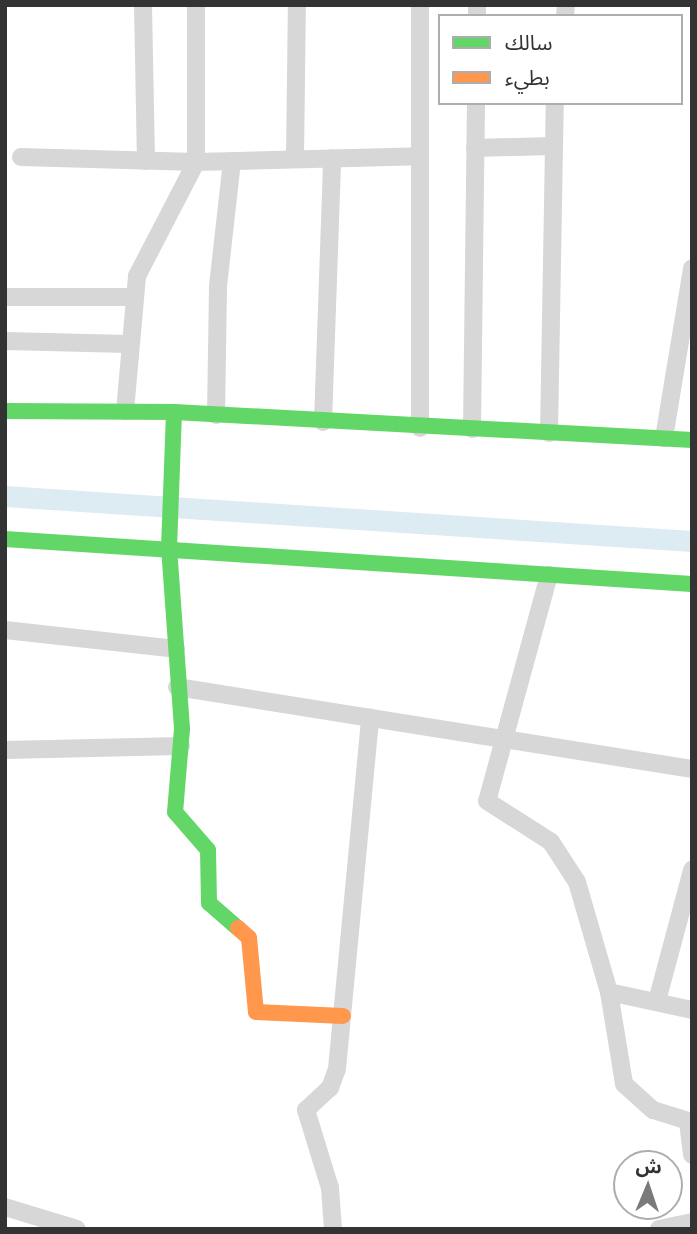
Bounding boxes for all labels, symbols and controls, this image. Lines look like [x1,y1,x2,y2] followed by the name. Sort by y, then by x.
[438,14,683,105] legend
[505,29,552,56] text: سالك
[505,64,550,91] text: بطيء
[613,1150,683,1220] north arrow
[635,1154,662,1178] text: ش

